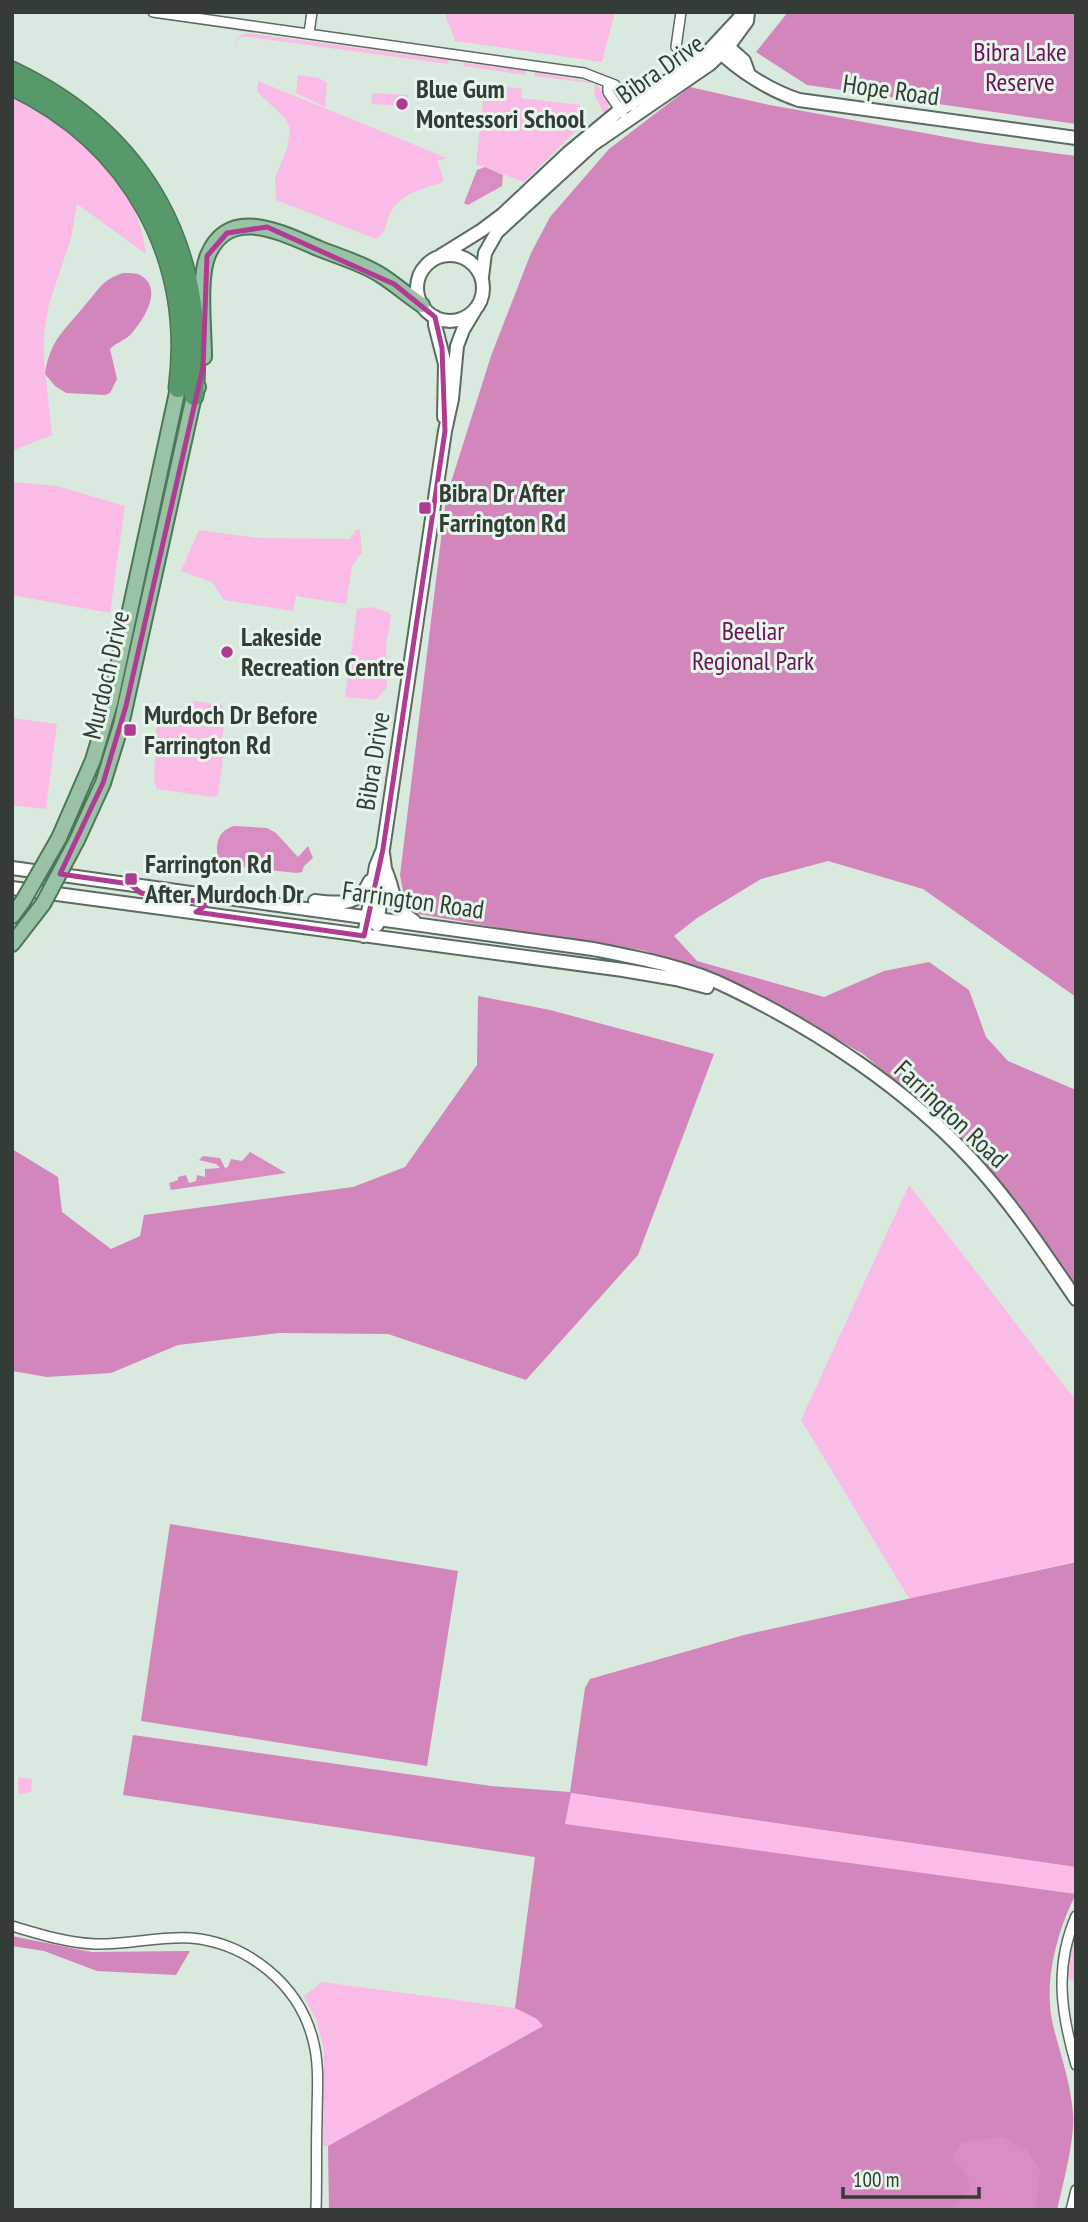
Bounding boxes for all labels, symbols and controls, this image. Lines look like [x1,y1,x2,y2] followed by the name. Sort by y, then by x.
[610,27,710,111] street label: Bibra Drive
[973,35,1067,98] park label: Bibra Lake Reserve
[841,66,941,113] street label: Hope Road
[416,72,586,135] place label: Blue Gum Montessori School
[394,96,410,112] marker: Blue Gum Montessori School
[439,476,566,539] place label: Bibra Dr After Farrington Rd
[417,500,433,516] marker: Bibra Dr After Farrington Rd
[75,607,136,742] street label: Murdoch Drive
[692,614,814,677] park label: Beeliar Regional Park
[241,620,405,683] place label: Lakeside Recreation Centre
[219,644,235,660] marker: Lakeside Recreation Centre
[144,698,318,761] place label: Murdoch Dr Before Farrington Rd
[348,709,397,813] street label: Bibra Drive
[122,722,138,738] marker: Murdoch Dr Before Farrington Rd
[144,847,304,910] place label: Farrington Rd After Murdoch Dr
[123,871,139,887] marker: Farrington Rd After Murdoch Dr
[340,873,486,926] street label: Farrington Road
[888,1053,1015,1175] street label: Farrington Road
[843,2156,979,2200] scale bar
[853,2166,899,2193] text: 100 m

